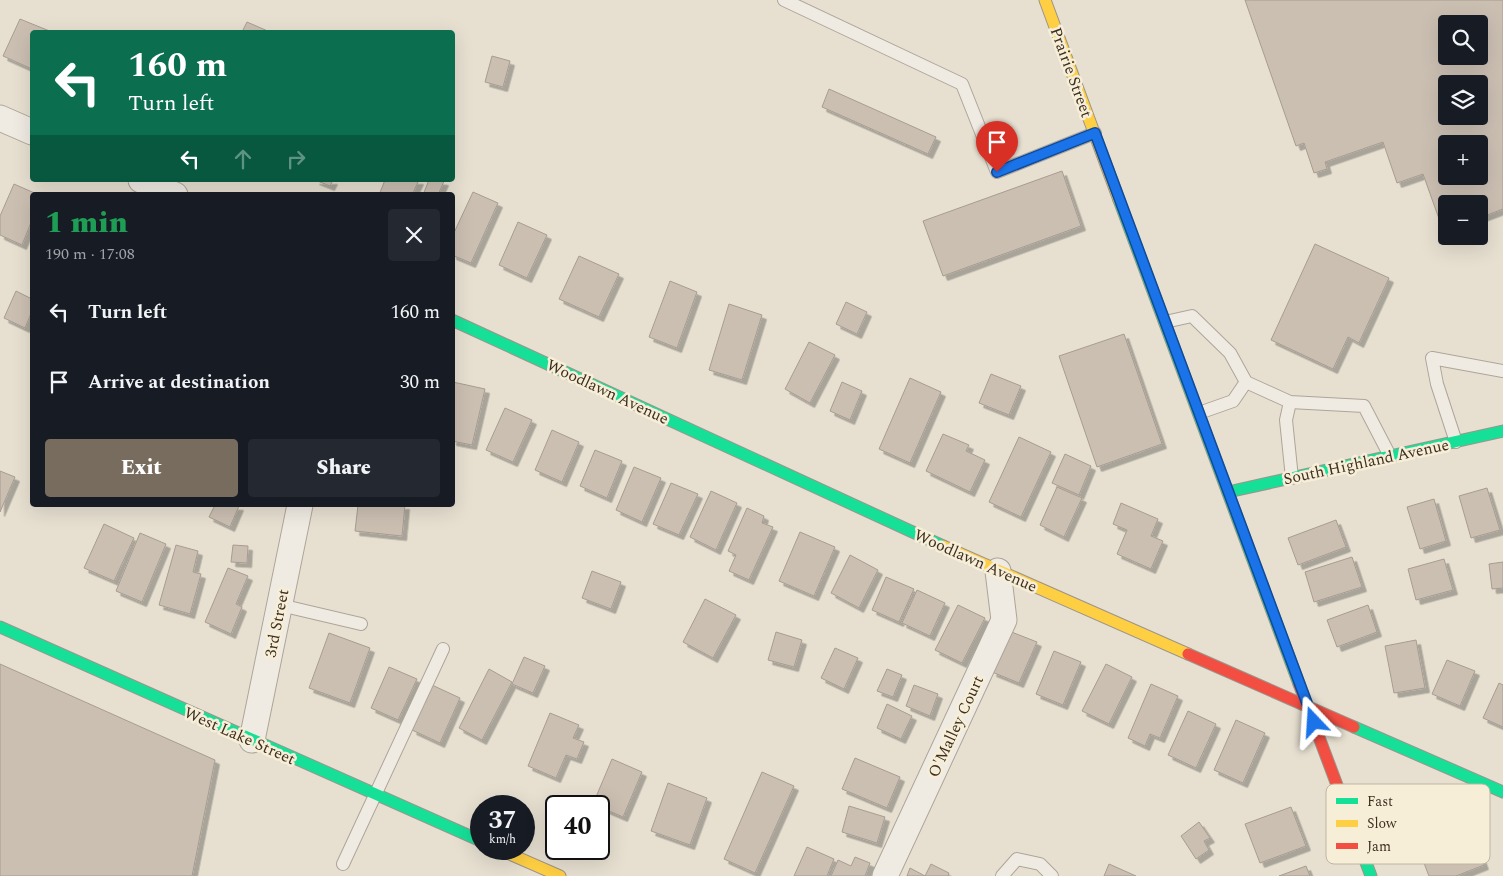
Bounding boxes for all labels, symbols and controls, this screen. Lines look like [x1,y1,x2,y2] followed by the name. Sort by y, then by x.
[1438,15,1488,245] map controls
[1438,15,1488,65] button: search
[1044,24,1099,121] street label: Prairie Street
[128,39,227,92] text: 160 m
[45,50,110,115] icon: left
[1438,75,1488,125] button: layers
[128,87,214,120] text: Turn left
[976,121,1018,172] pin
[983,128,1011,156] icon: arrive
[1438,135,1488,185] button: +
[176,145,204,173] icon: left
[229,145,257,173] icon: ahead
[282,145,310,173] icon: right
[1438,195,1488,245] button: −
[45,200,128,246] text: 1 min
[388,209,440,261] button: close
[45,242,135,266] text: 190 m · 17:08
[45,298,73,326] icon: left
[88,298,167,327] text: Turn left
[390,298,440,327] text: 160 m
[542,353,673,431] street label: Woodlawn Avenue
[45,368,73,396] icon: arrive
[88,368,270,397] text: Arrive at destination
[400,368,440,397] text: 30 m
[1281,433,1451,491] street label: South Highland Avenue
[45,439,238,497] button: Exit
[248,439,440,497] button: Share
[910,523,1041,599] street label: Woodlawn Avenue
[259,587,295,659] street label: 3rd Street
[922,671,990,781] street label: O'Malley Court
[1287,695,1339,747] position arrow
[180,701,299,771] street label: West Lake Street
[1326,784,1490,864] legend
[1367,791,1393,812] text: Fast
[545,795,610,860] speed limit sign: 40
[488,802,517,840] text: 37
[1367,813,1397,834] text: Slow
[489,830,516,849] text: km/h
[1367,836,1391,857] text: Jam

